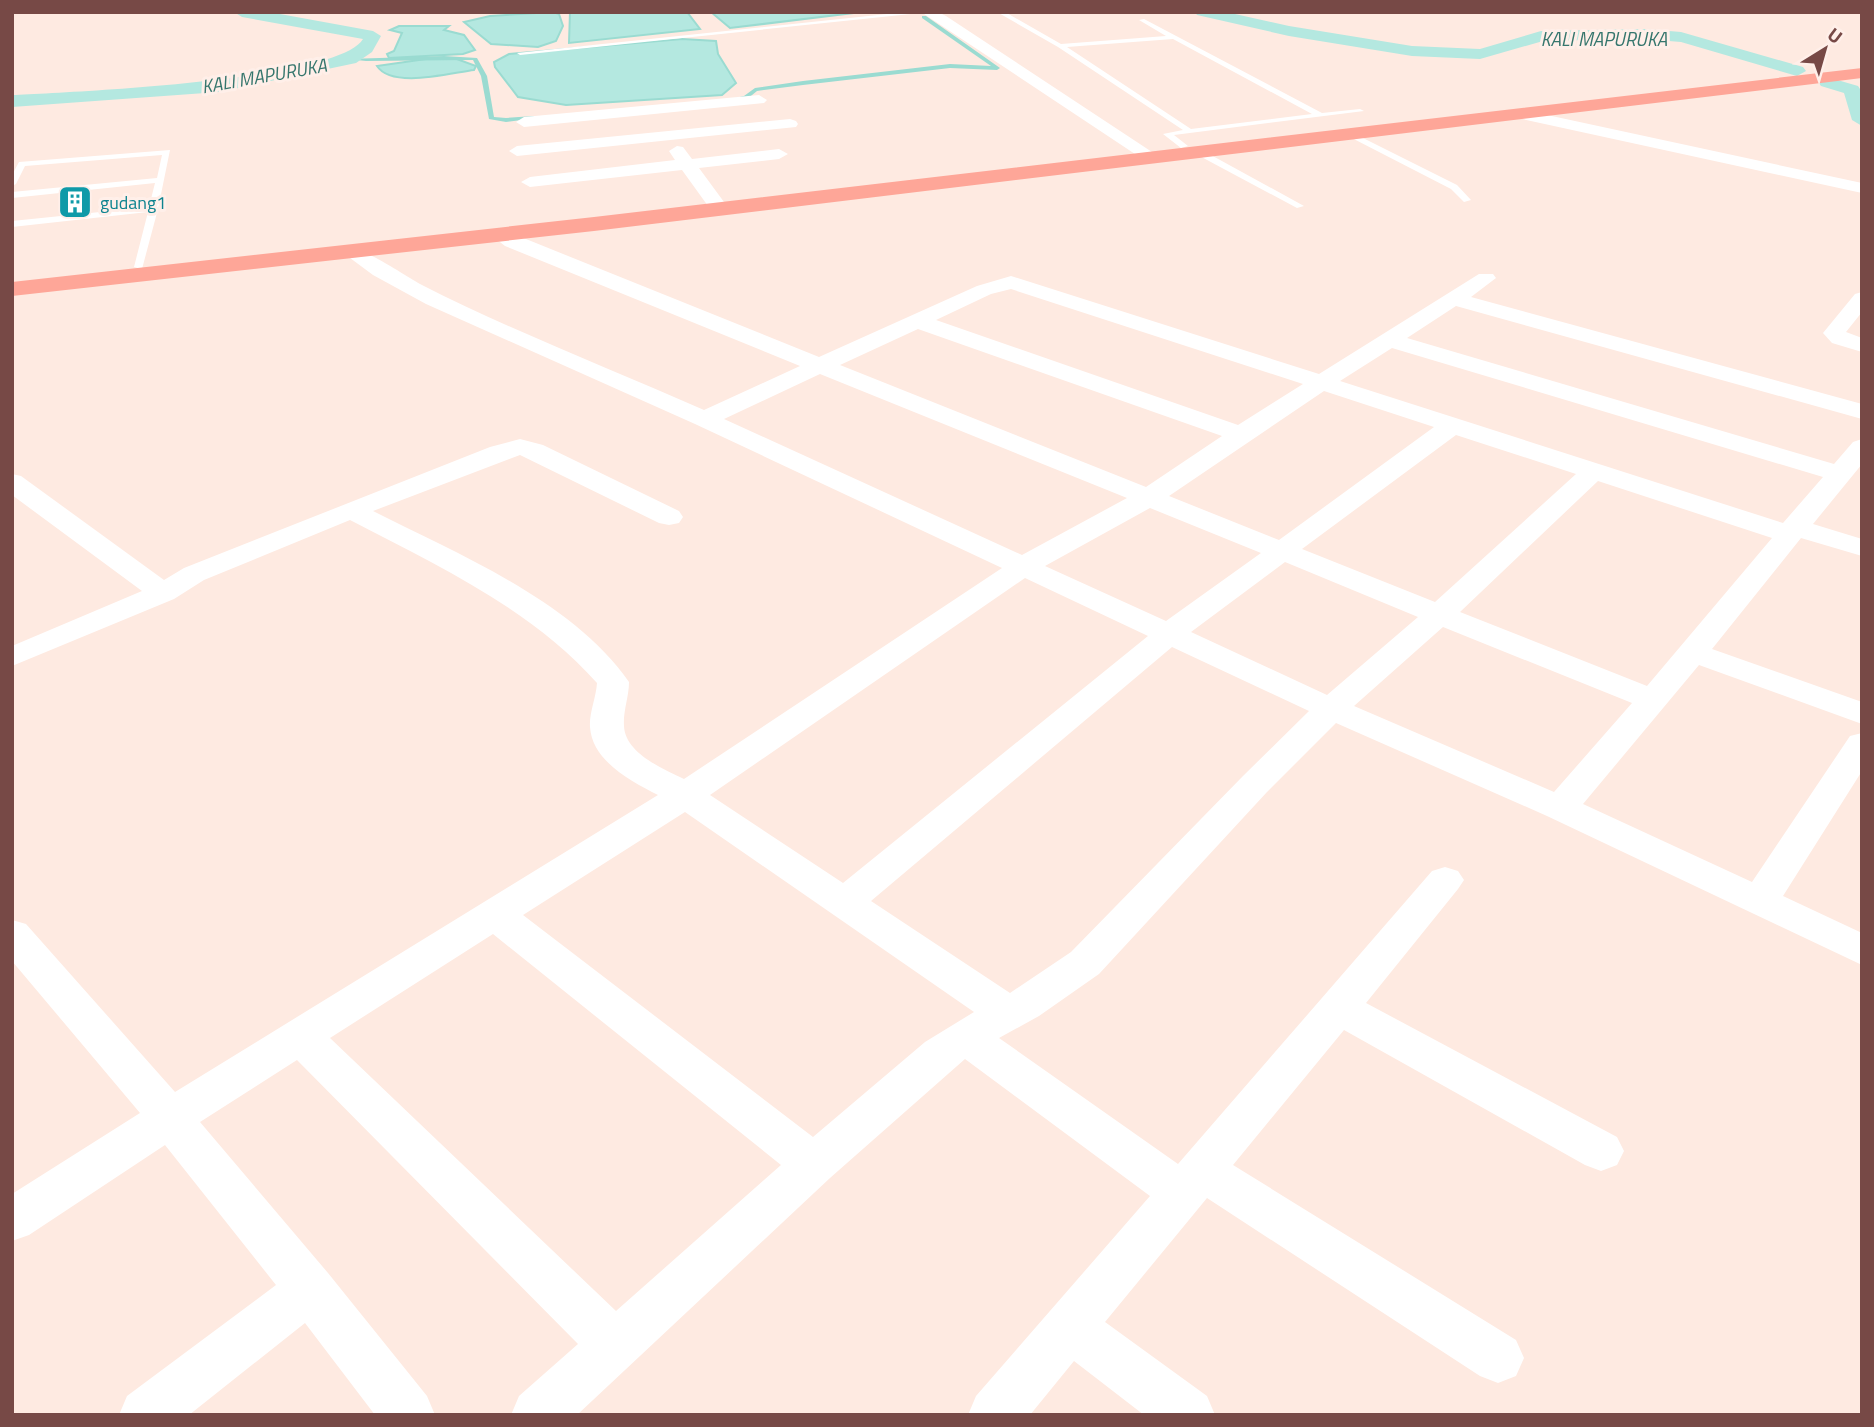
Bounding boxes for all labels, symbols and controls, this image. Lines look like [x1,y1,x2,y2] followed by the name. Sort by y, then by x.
[1790,14,1860,84] north arrow
[1822,20,1849,50] text: U
[1541,24,1668,53] water label: KALI MAPURUKA
[199,50,329,100] water label: KALI MAPURUKA
[56,183,94,221] building icon: gudang1
[100,189,166,216] place label: gudang1

